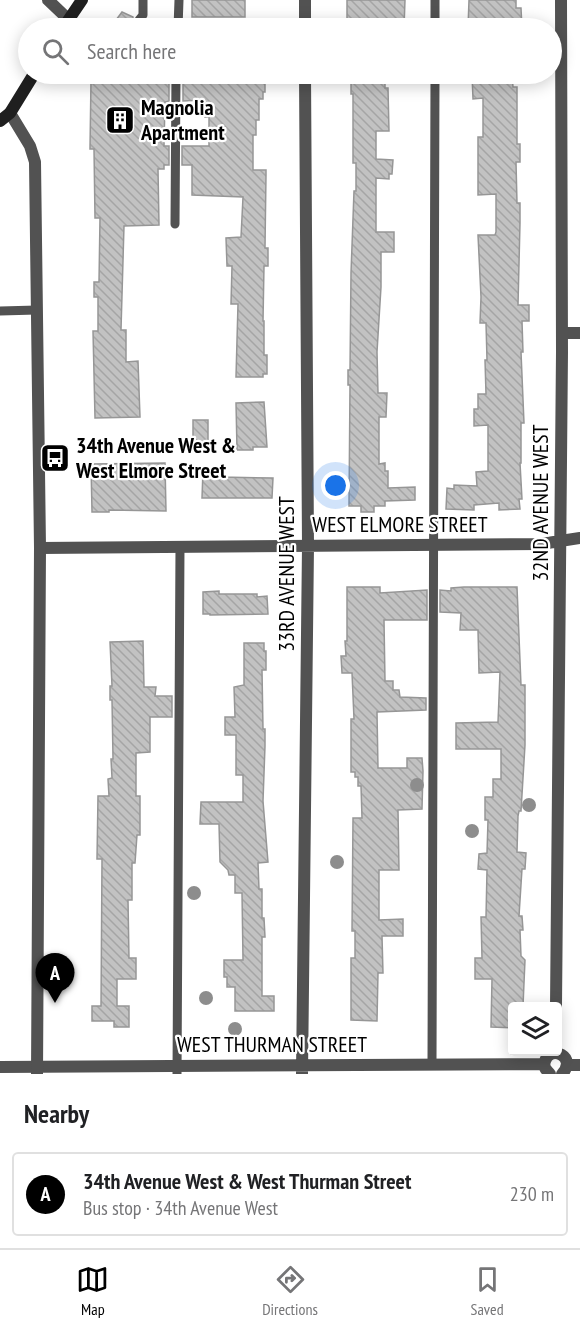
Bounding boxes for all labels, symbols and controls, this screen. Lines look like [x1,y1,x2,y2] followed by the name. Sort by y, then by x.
[18,18,562,84] search box
[39,35,72,68] icon: search
[87,37,176,65] text: Search here
[140,93,225,146] place label: Magnolia Apartment
[104,104,136,136] building icon: Magnolia Apartment
[526,424,554,581] street label: 32ND AVENUE WEST
[75,431,236,484] place label: 34th Avenue West & West Elmore Street
[39,442,71,474] bus stop icon: 34th Avenue West & West Elmore Street
[321,471,350,500] your location
[272,496,300,652] street label: 33RD AVENUE WEST
[312,510,488,538] street label: WEST ELMORE STREET
[36,954,74,1003] pin: A
[508,1002,562,1056] map controls
[508,1002,562,1056] button: layers
[177,1030,367,1058] street label: WEST THURMAN STREET
[24,1097,89,1130] text: Nearby
[83,1167,411,1195] text: 34th Avenue West & West Thurman Street
[40,1181,51,1207] text: A
[510,1181,554,1207] text: 230 m
[83,1195,278,1221] text: Bus stop · 34th Avenue West
[76,1263,109,1319] tab: Map
[262,1263,318,1319] tab: Directions
[471,1263,504,1319] tab: Saved

